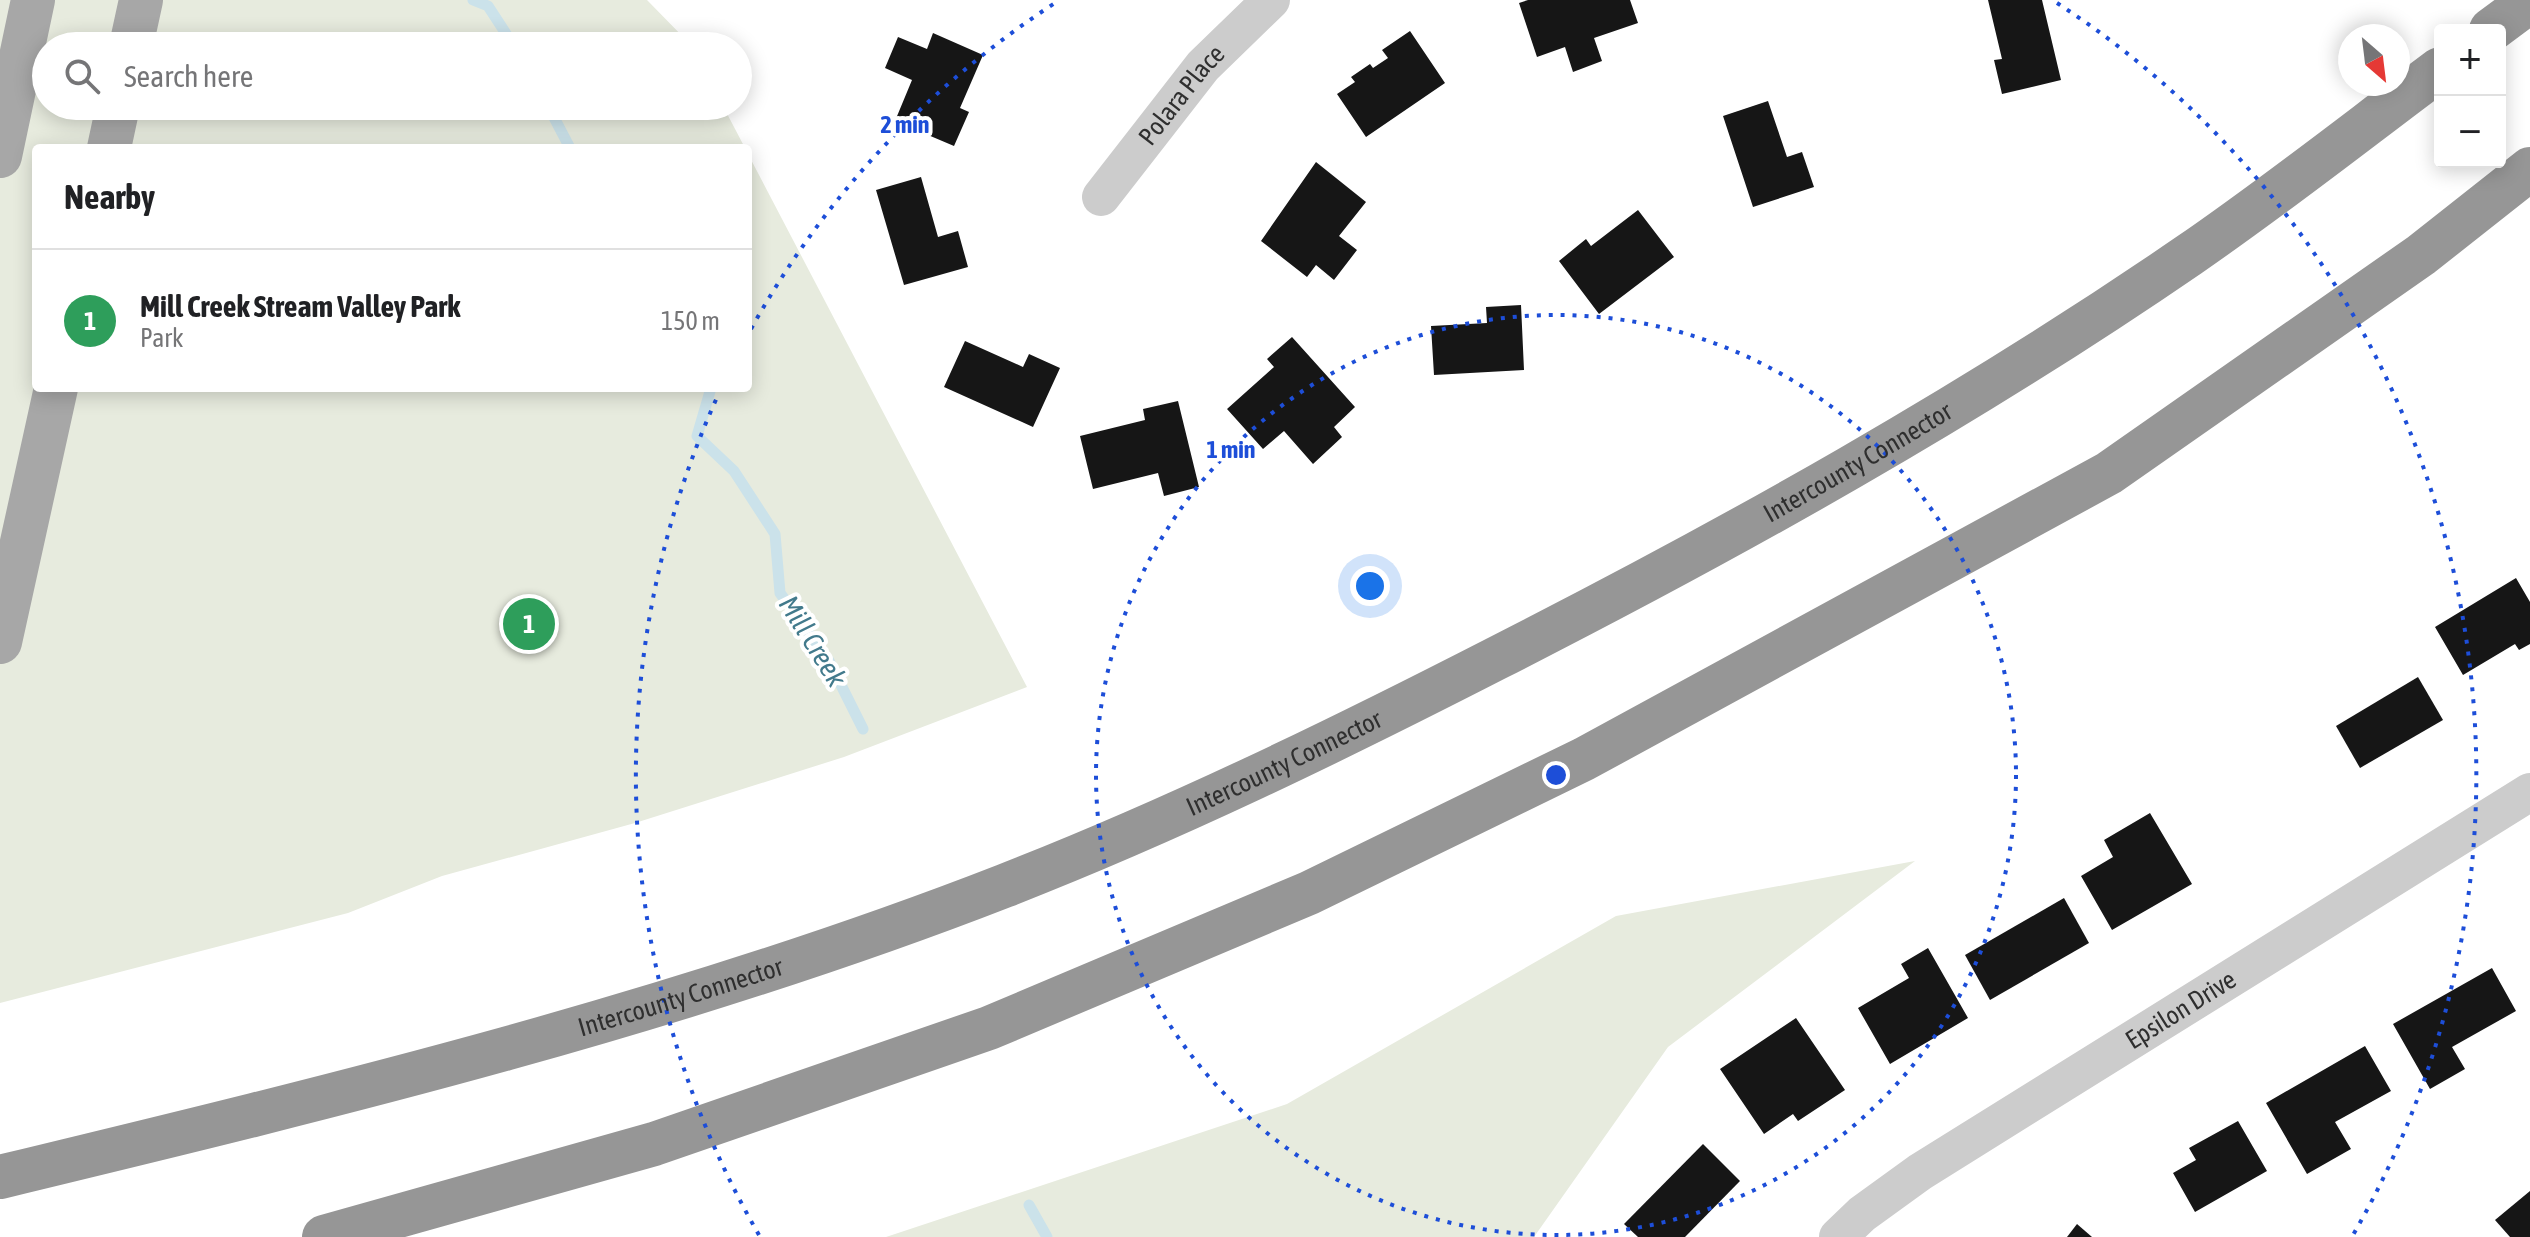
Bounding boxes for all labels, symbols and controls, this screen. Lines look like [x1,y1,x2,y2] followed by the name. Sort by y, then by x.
[2338,24,2410,96] north arrow
[2434,24,2506,168] map controls
[2434,24,2506,96] button: +
[32,32,752,120] search box
[1132,39,1231,151] street label: Polara Place
[60,54,104,98] icon: search
[124,59,253,93] text: Search here
[2434,96,2506,168] button: −
[880,111,930,138] text: 2 min
[64,177,155,216] text: Nearby
[140,289,460,323] text: Mill Creek Stream Valley Park
[84,306,96,336] text: 1
[661,306,720,336] text: 150 m
[140,323,183,353] text: Park
[1758,396,1958,528] street label: Intercounty Connector
[1206,436,1256,463] text: 1 min
[1350,566,1390,606] your location
[773,590,854,693] water label: Mill Creek
[503,594,555,654] pin: 1
[1182,704,1387,822] street label: Intercounty Connector
[1542,761,1570,789] centre of rings
[575,951,787,1042] street label: Intercounty Connector
[2120,964,2241,1055] street label: Epsilon Drive

